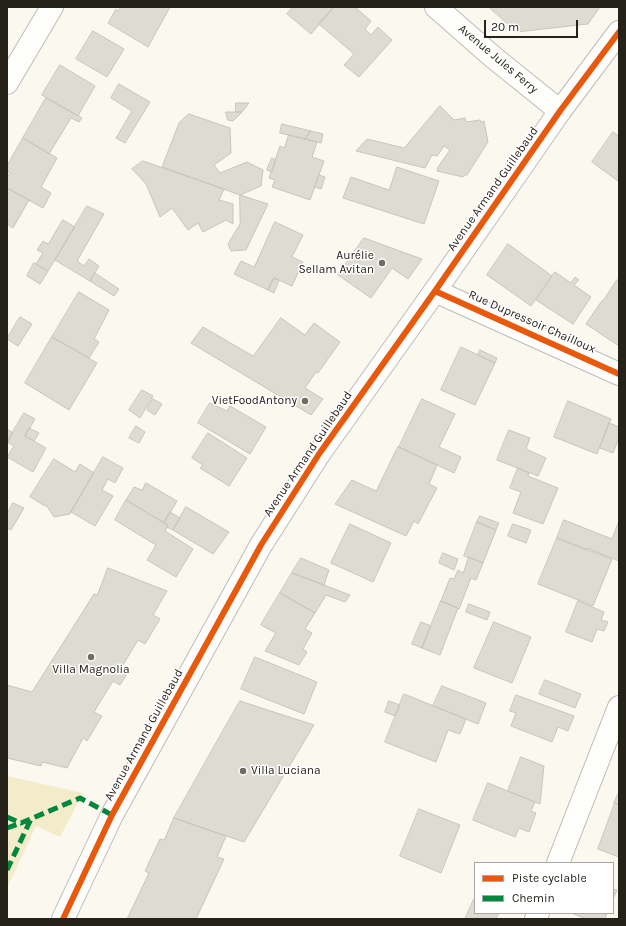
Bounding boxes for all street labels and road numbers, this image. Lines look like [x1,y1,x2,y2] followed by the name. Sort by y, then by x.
[455,22,541,96] street label: Avenue Jules Ferry
[445,124,541,254] street label: Avenue Armand Guillebaud
[466,287,598,357] street label: Rue Dupressoir Chailloux
[261,389,355,519] street label: Avenue Armand Guillebaud
[102,667,186,803] street label: Avenue Armand Guillebaud

